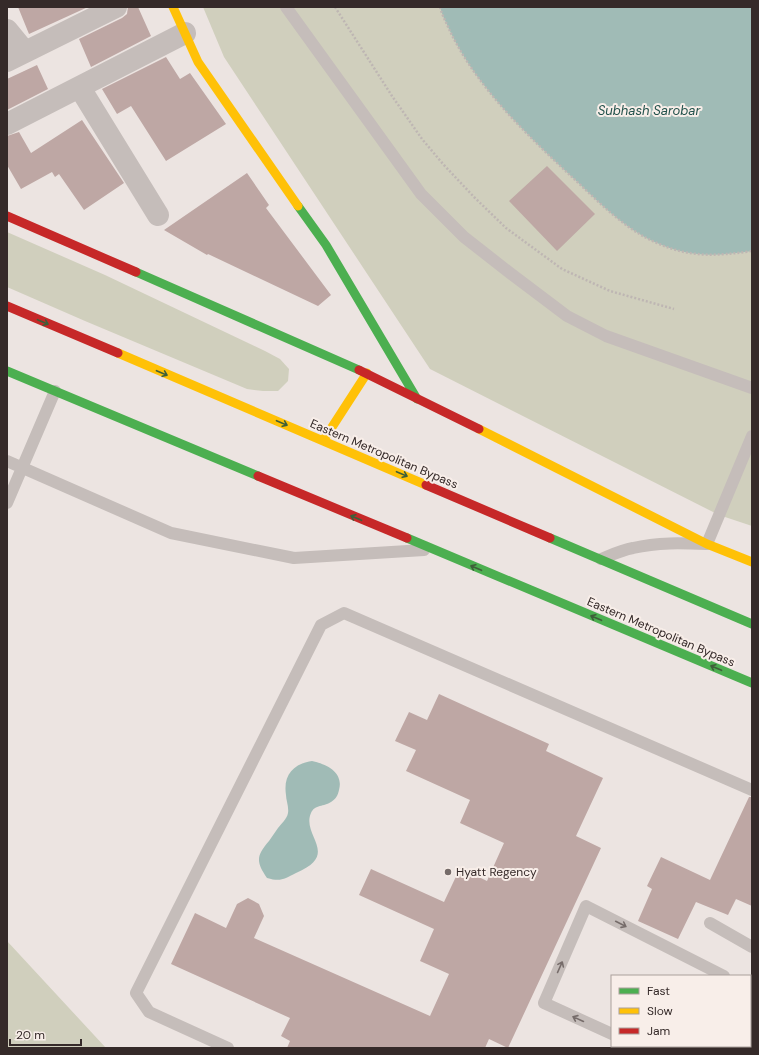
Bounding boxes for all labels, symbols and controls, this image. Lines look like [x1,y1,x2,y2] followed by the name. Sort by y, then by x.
[598,102,701,119] water label: Subhash Sarobar
[36,319,48,326] one-way arrow
[156,369,168,377] one-way arrow
[308,416,460,492] street label: Eastern Metropolitan Bypass
[276,420,288,428] one-way arrow
[395,471,407,479] one-way arrow
[351,513,363,521] one-way arrow
[471,563,483,571] one-way arrow
[585,594,737,670] street label: Eastern Metropolitan Bypass
[591,614,603,621] one-way arrow
[710,664,722,672] one-way arrow
[456,864,537,880] place label: Hyatt Regency
[443,867,453,877] marker: Hyatt Regency
[615,920,627,928] one-way arrow
[557,961,564,973] one-way arrow
[611,975,751,1047] legend
[647,983,670,999] text: Fast
[647,1003,673,1019] text: Slow
[573,1015,585,1022] one-way arrow
[10,1021,81,1047] scale bar
[647,1023,670,1039] text: Jam
[16,1027,45,1043] text: 20 m

